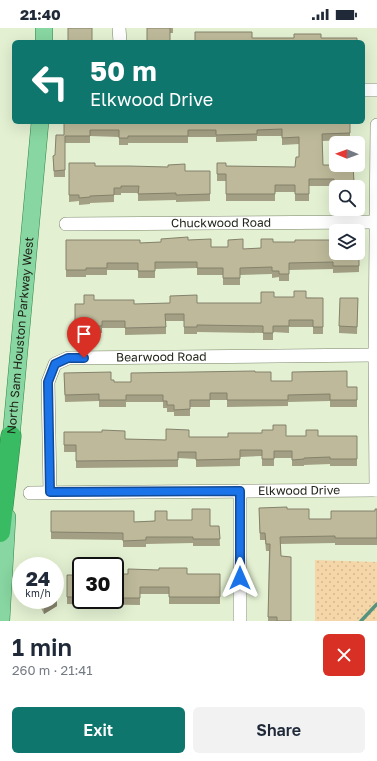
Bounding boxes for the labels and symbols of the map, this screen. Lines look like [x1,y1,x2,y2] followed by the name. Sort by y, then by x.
[329,136,365,172] north arrow
[171,215,271,230] street label: Chuckwood Road
[3,236,36,435] street label: North Sam Houston Parkway West
[67,317,101,358] pin
[116,349,207,365] street label: Bearwood Road
[258,482,340,498] street label: Elkwood Drive
[72,557,124,609] speed limit sign: 30
[219,557,261,599] position arrow

